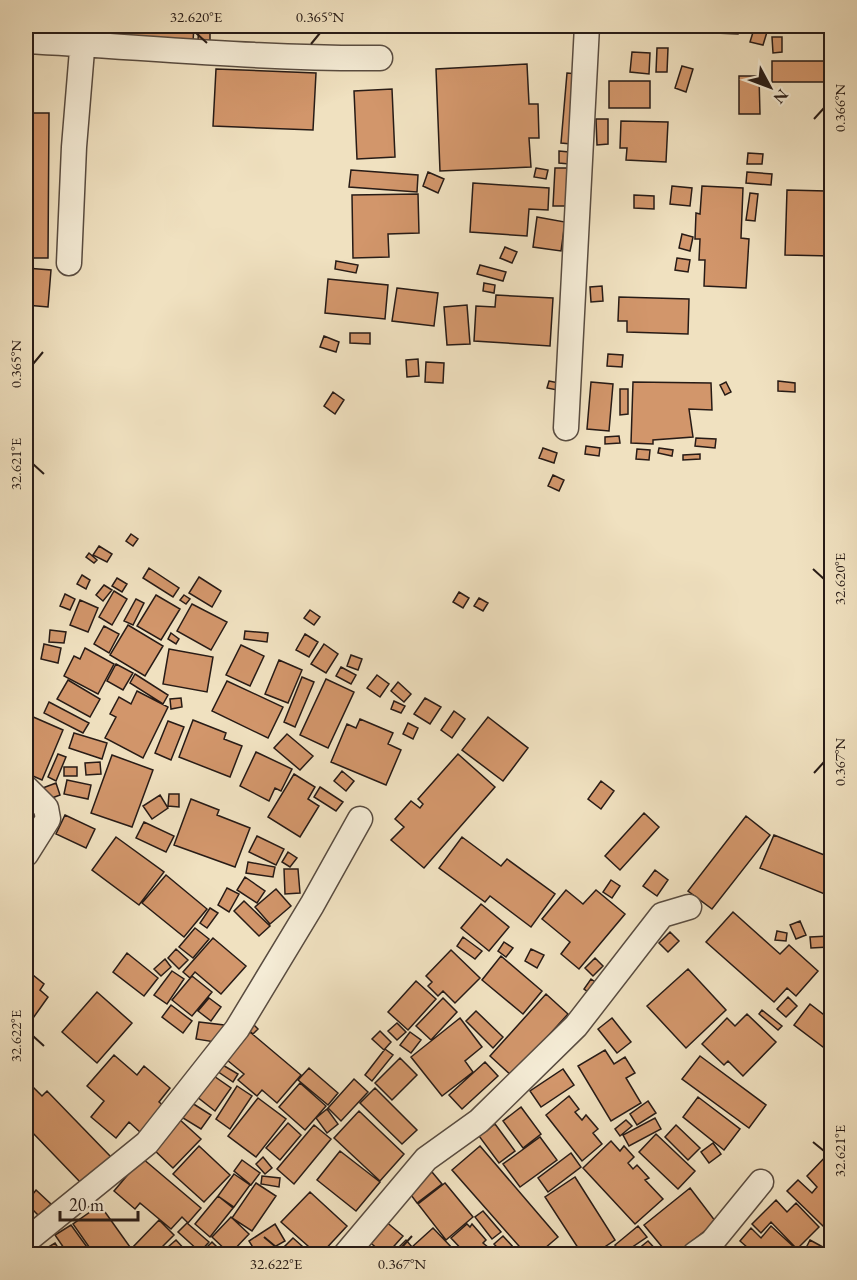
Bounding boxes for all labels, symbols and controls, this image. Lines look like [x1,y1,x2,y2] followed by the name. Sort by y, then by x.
[170,7,223,26] text: 32.620°E
[296,7,344,26] text: 0.365°N
[740,57,800,117] north arrow
[830,84,849,132] text: 0.366°N
[769,85,793,108] text: N
[6,340,25,388] text: 0.365°N
[6,437,25,490] text: 32.621°E
[830,552,849,605] text: 32.620°E
[830,738,849,786] text: 0.367°N
[6,1009,25,1062] text: 32.622°E
[830,1124,849,1177] text: 32.621°E
[60,1184,138,1222] scale bar
[69,1193,104,1216] text: 20 m
[250,1254,303,1273] text: 32.622°E
[378,1254,426,1273] text: 0.367°N

